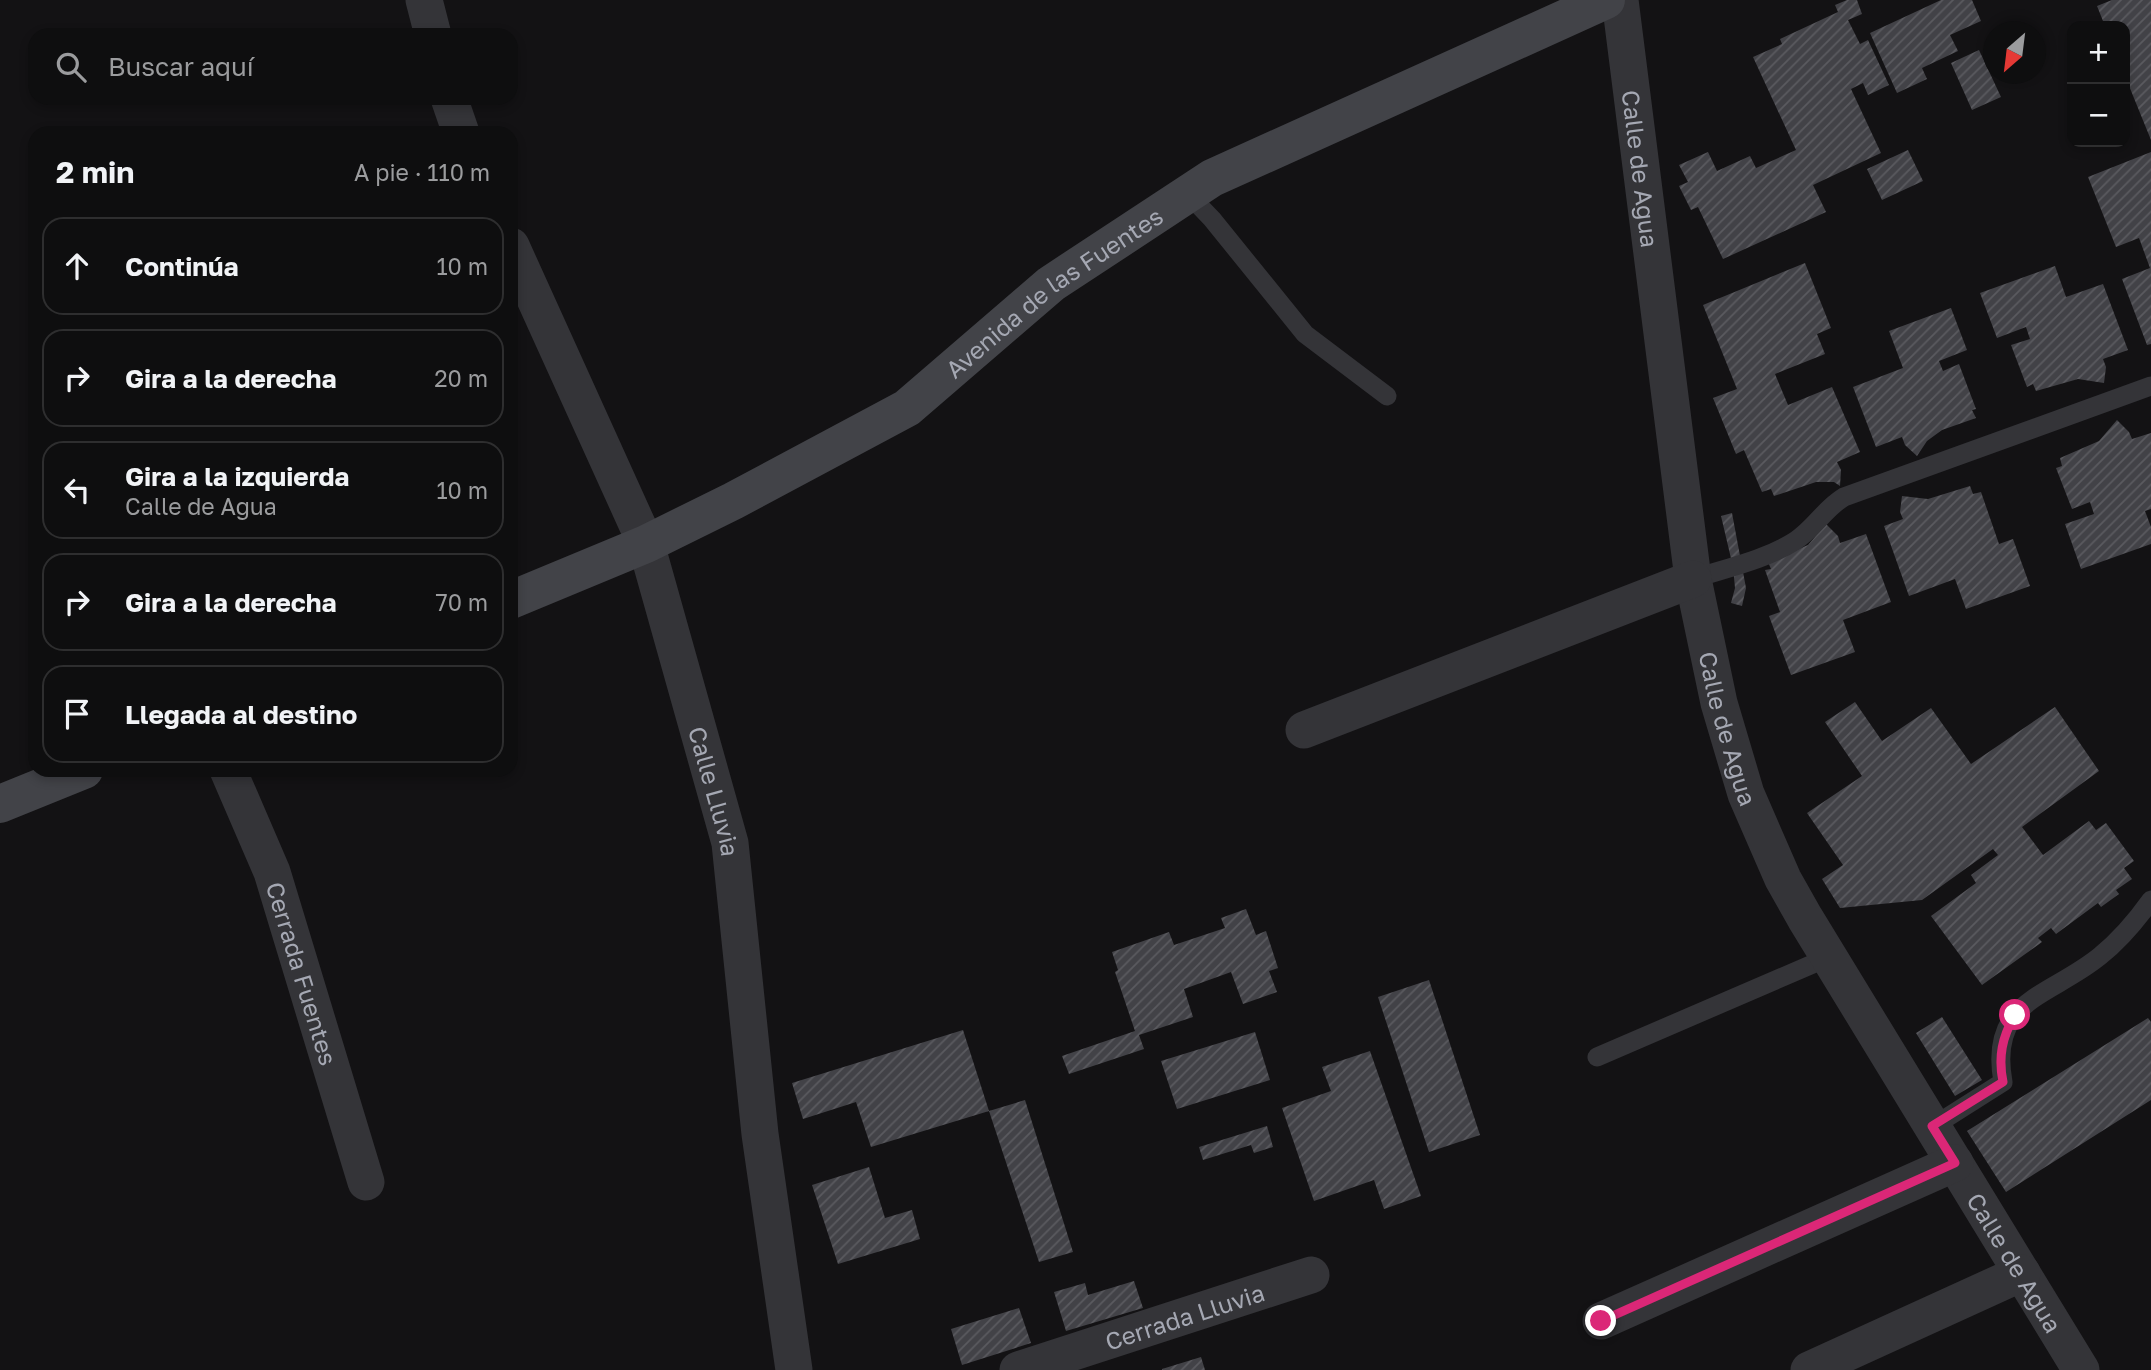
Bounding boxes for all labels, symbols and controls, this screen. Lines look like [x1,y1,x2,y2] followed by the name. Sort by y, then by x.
[1983,21,2046,84] north arrow
[2067,21,2130,147] map controls
[2067,21,2130,84] button: +
[28,28,518,105] search box
[52,48,90,86] icon: search
[108,51,254,82] text: Buscar aquí
[2067,84,2130,147] button: −
[1617,88,1666,249] street label: Calle de Agua
[56,154,134,190] text: 2 min
[354,158,490,186] text: A pie · 110 m
[939,200,1168,383] street label: Avenida de las Fuentes
[58,247,96,285] icon: ahead
[125,251,239,282] text: Continúa
[436,252,488,280] text: 10 m
[58,359,96,397] icon: right
[125,363,337,394] text: Gira a la derecha
[434,364,488,392] text: 20 m
[125,461,349,492] text: Gira a la izquierda
[58,471,96,509] icon: left
[436,476,488,504] text: 10 m
[125,492,277,520] text: Calle de Agua
[58,583,96,621] icon: right
[125,587,337,618] text: Gira a la derecha
[435,588,488,616] text: 70 m
[1694,649,1764,810] street label: Calle de Agua
[58,695,96,733] icon: arrive
[125,699,357,730] text: Llegada al destino
[683,723,746,858] street label: Calle Lluvia
[261,878,344,1069] street label: Cerrada Fuentes
[1999,999,2030,1030] route start
[1962,1187,2069,1337] street label: Calle de Agua
[1101,1277,1268,1355] street label: Cerrada Lluvia
[1585,1305,1616,1336] route end

